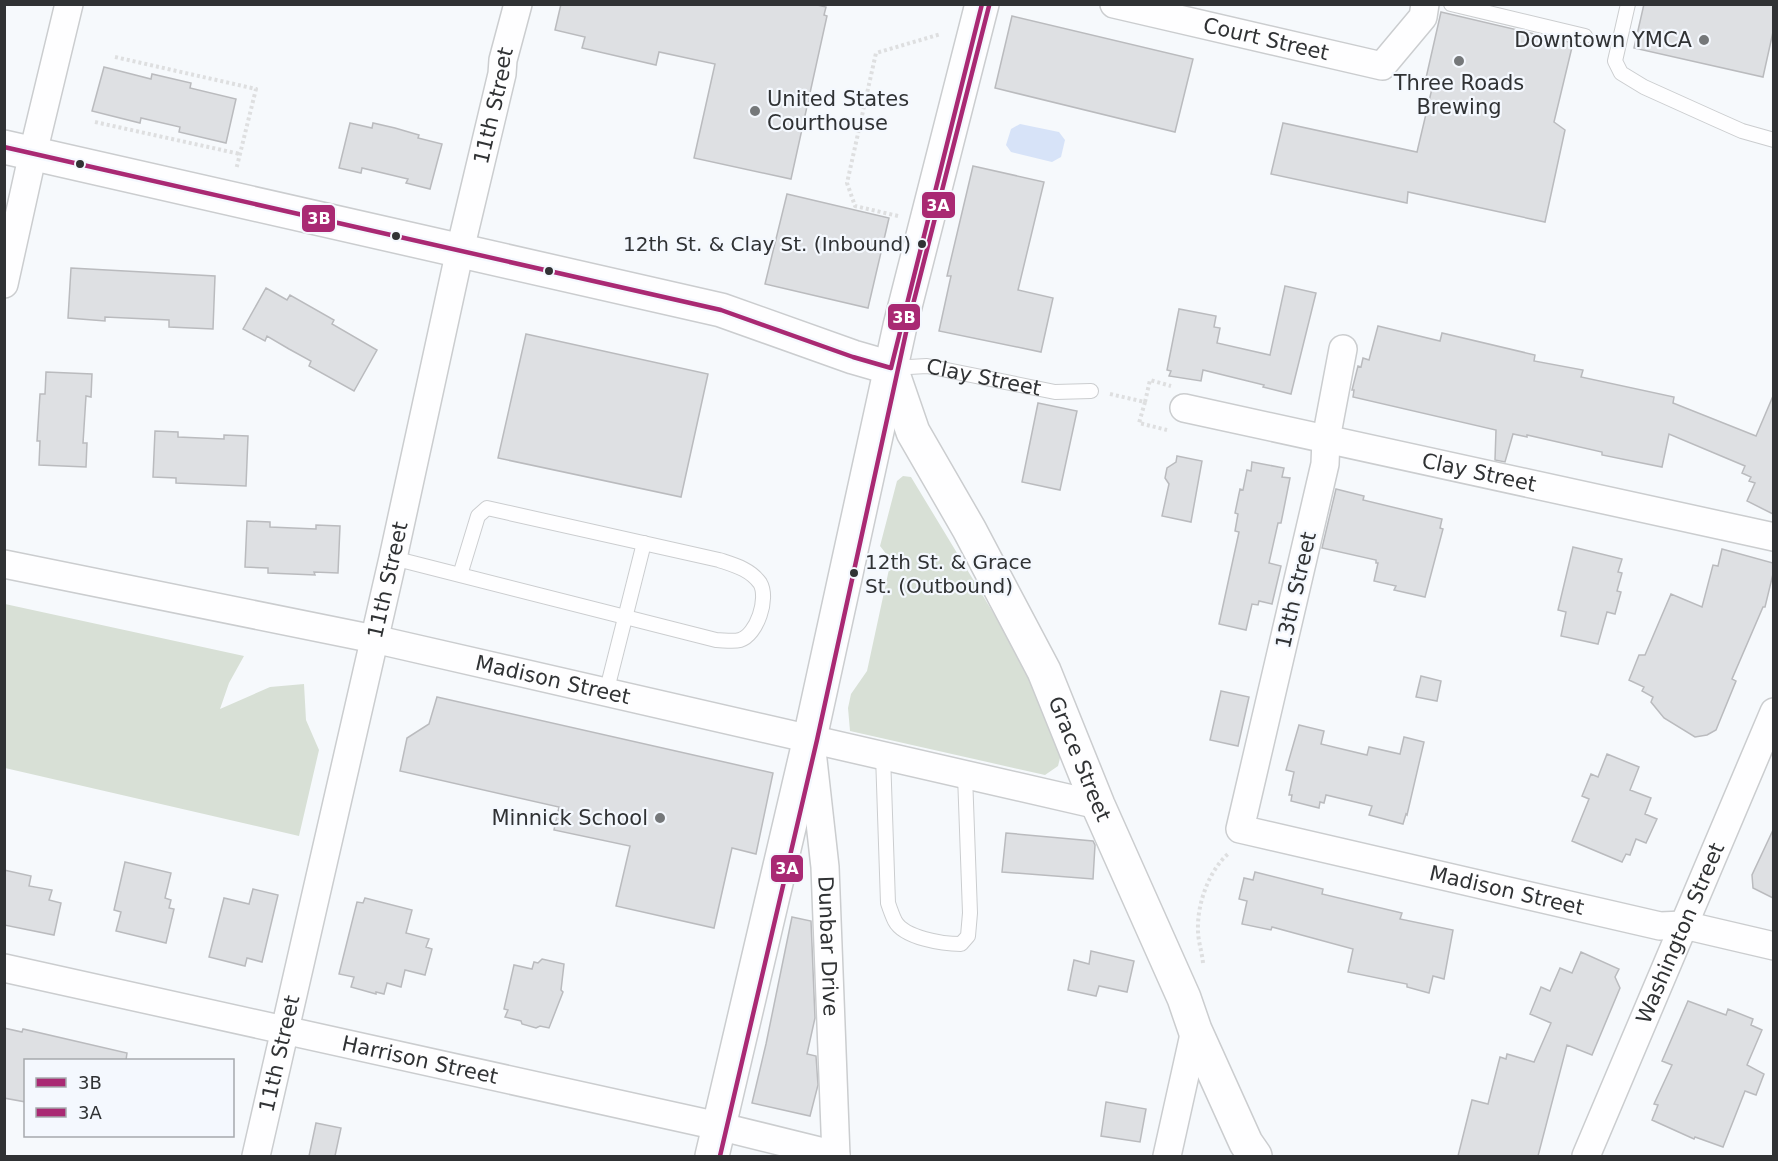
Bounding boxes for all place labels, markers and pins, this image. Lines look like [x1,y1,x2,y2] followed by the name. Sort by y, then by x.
[1514,28,1693,52] place label: Downtown YMCA
[1697,33,1711,47] marker: Downtown YMCA
[1452,54,1466,68] marker: Three Roads Brewing
[1393,71,1524,119] place label: Three Roads Brewing
[767,87,909,135] place label: United States Courthouse
[748,104,762,118] marker: United States Courthouse
[74,158,86,170] unlabelled marker
[390,230,402,242] unlabelled marker
[623,232,911,256] place label: 12th St. & Clay St. (Inbound)
[916,238,928,250] marker: 12th St. & Clay St. (Inbound)
[543,265,555,277] unlabelled marker
[865,550,1032,598] place label: 12th St. & Grace St. (Outbound)
[848,567,860,579] marker: 12th St. & Grace St. (Outbound)
[491,806,648,830] place label: Minnick School
[653,811,667,825] marker: Minnick School

